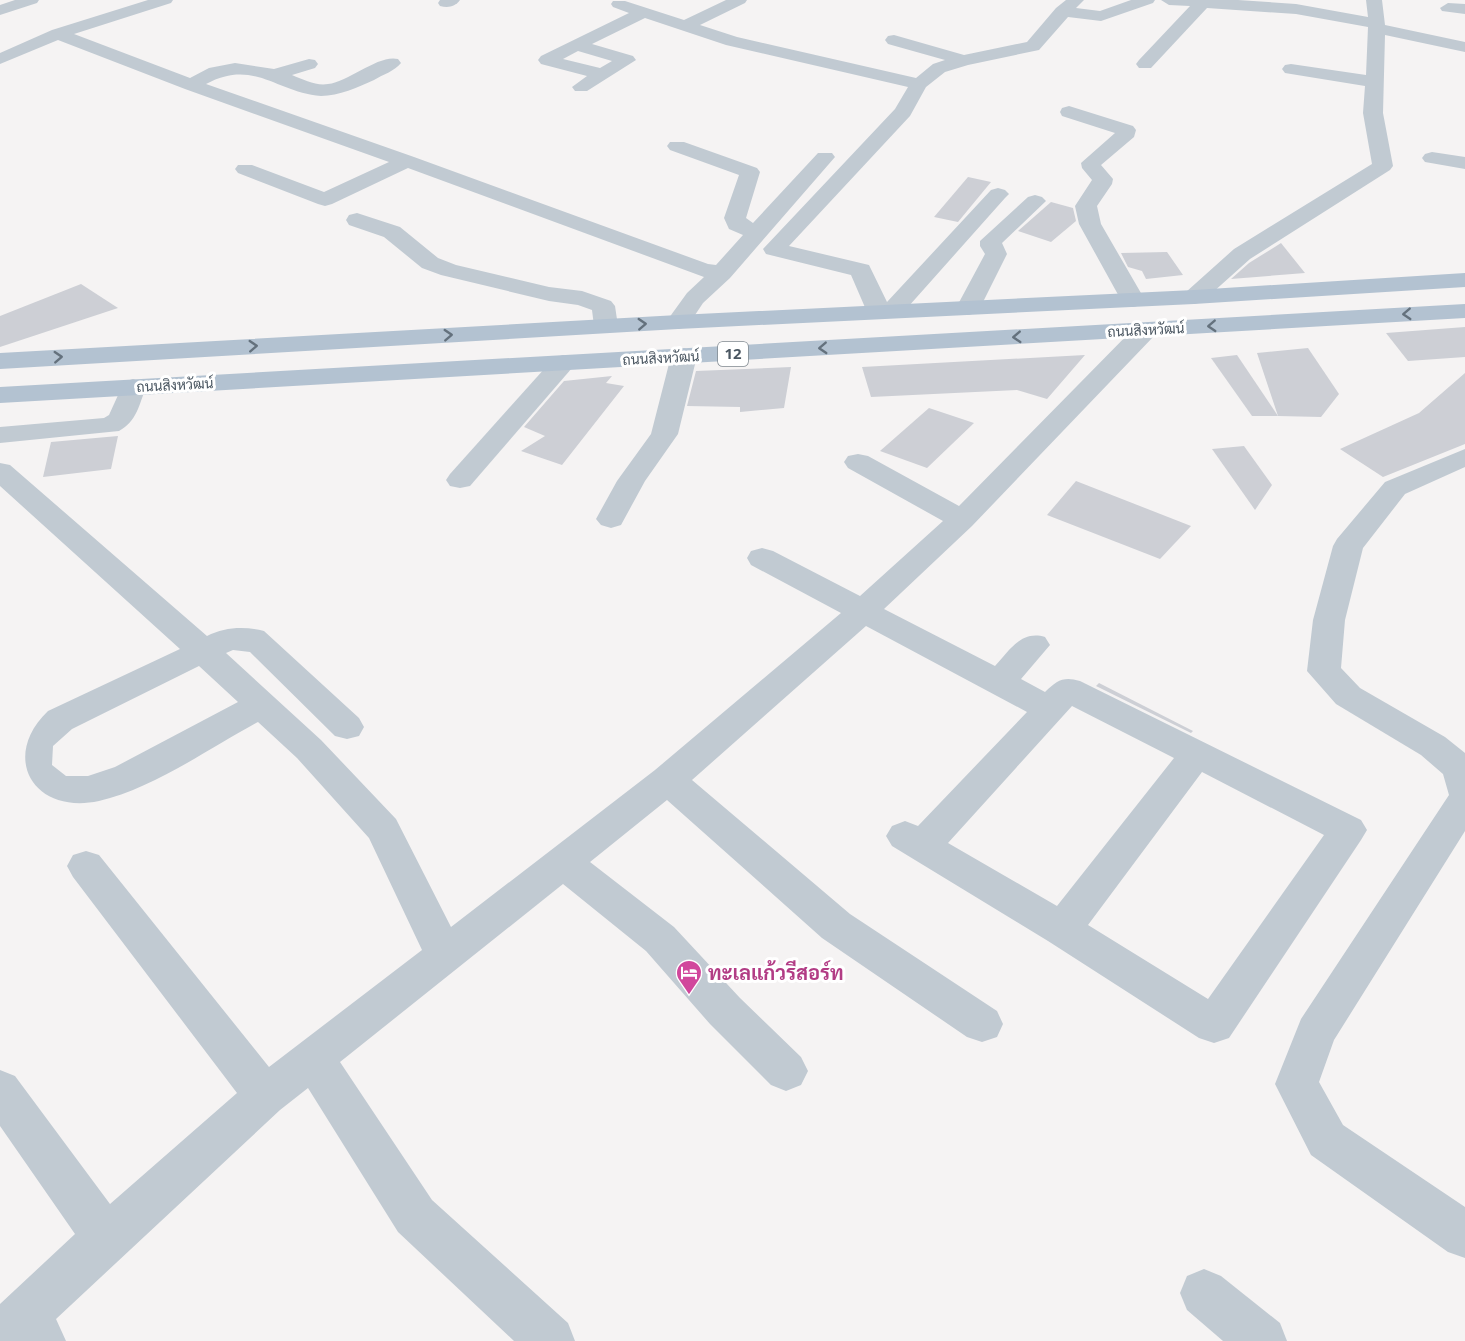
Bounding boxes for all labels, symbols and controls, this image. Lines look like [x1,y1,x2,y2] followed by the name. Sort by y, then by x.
[1402,308,1411,321] one-way arrow
[638,317,647,330] one-way arrow
[1107,318,1185,341] street label: ถนนสิงหวัฒน์
[1207,320,1216,333] one-way arrow
[443,329,452,342] one-way arrow
[1013,331,1022,344] one-way arrow
[249,340,258,353] one-way arrow
[718,342,748,366] road number: 12
[818,342,827,355] one-way arrow
[622,346,700,369] street label: ถนนสิงหวัฒน์
[54,351,63,364] one-way arrow
[136,373,214,396] street label: ถนนสิงหวัฒน์
[674,958,704,996] hotel icon: ทะเลแก้วรีสอร์ท
[708,959,844,986] place label: ทะเลแก้วรีสอร์ท

